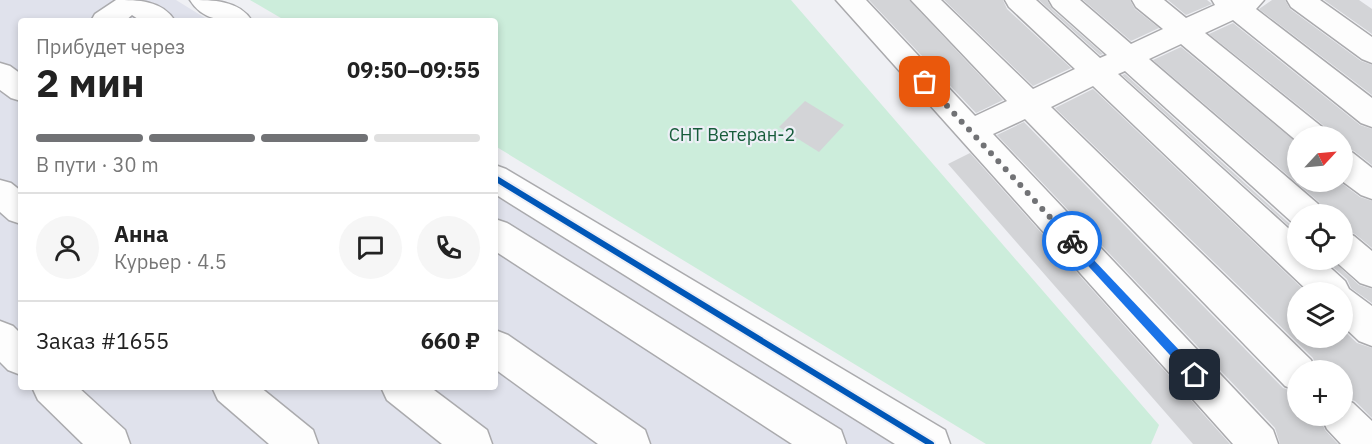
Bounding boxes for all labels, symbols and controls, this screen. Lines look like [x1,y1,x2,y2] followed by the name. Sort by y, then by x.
[36,33,185,60] text: Прибудет через
[347,55,480,84] text: 09:50–09:55
[899,56,950,107] pin
[36,57,145,108] text: 2 мин
[908,65,941,98] icon: bag
[669,123,795,146] park label: СНТ Ветеран-2
[1287,126,1353,192] north arrow
[1287,126,1353,426] map controls
[36,151,159,178] text: В пути · 30 m
[1287,204,1353,270] button: locate
[1042,211,1102,271] courier
[36,216,99,279] button: person
[339,216,402,279] button: chat
[417,216,480,279] button: phone
[114,219,169,248] text: Анна
[1056,225,1089,258] icon: bike
[114,248,227,275] text: Курьер · 4.5
[1287,282,1353,348] button: layers
[36,326,169,355] text: Заказ #1655
[421,326,480,355] text: 660 ₽
[1169,349,1220,400] pin
[1178,358,1211,391] icon: home
[1287,360,1353,426] button: +

